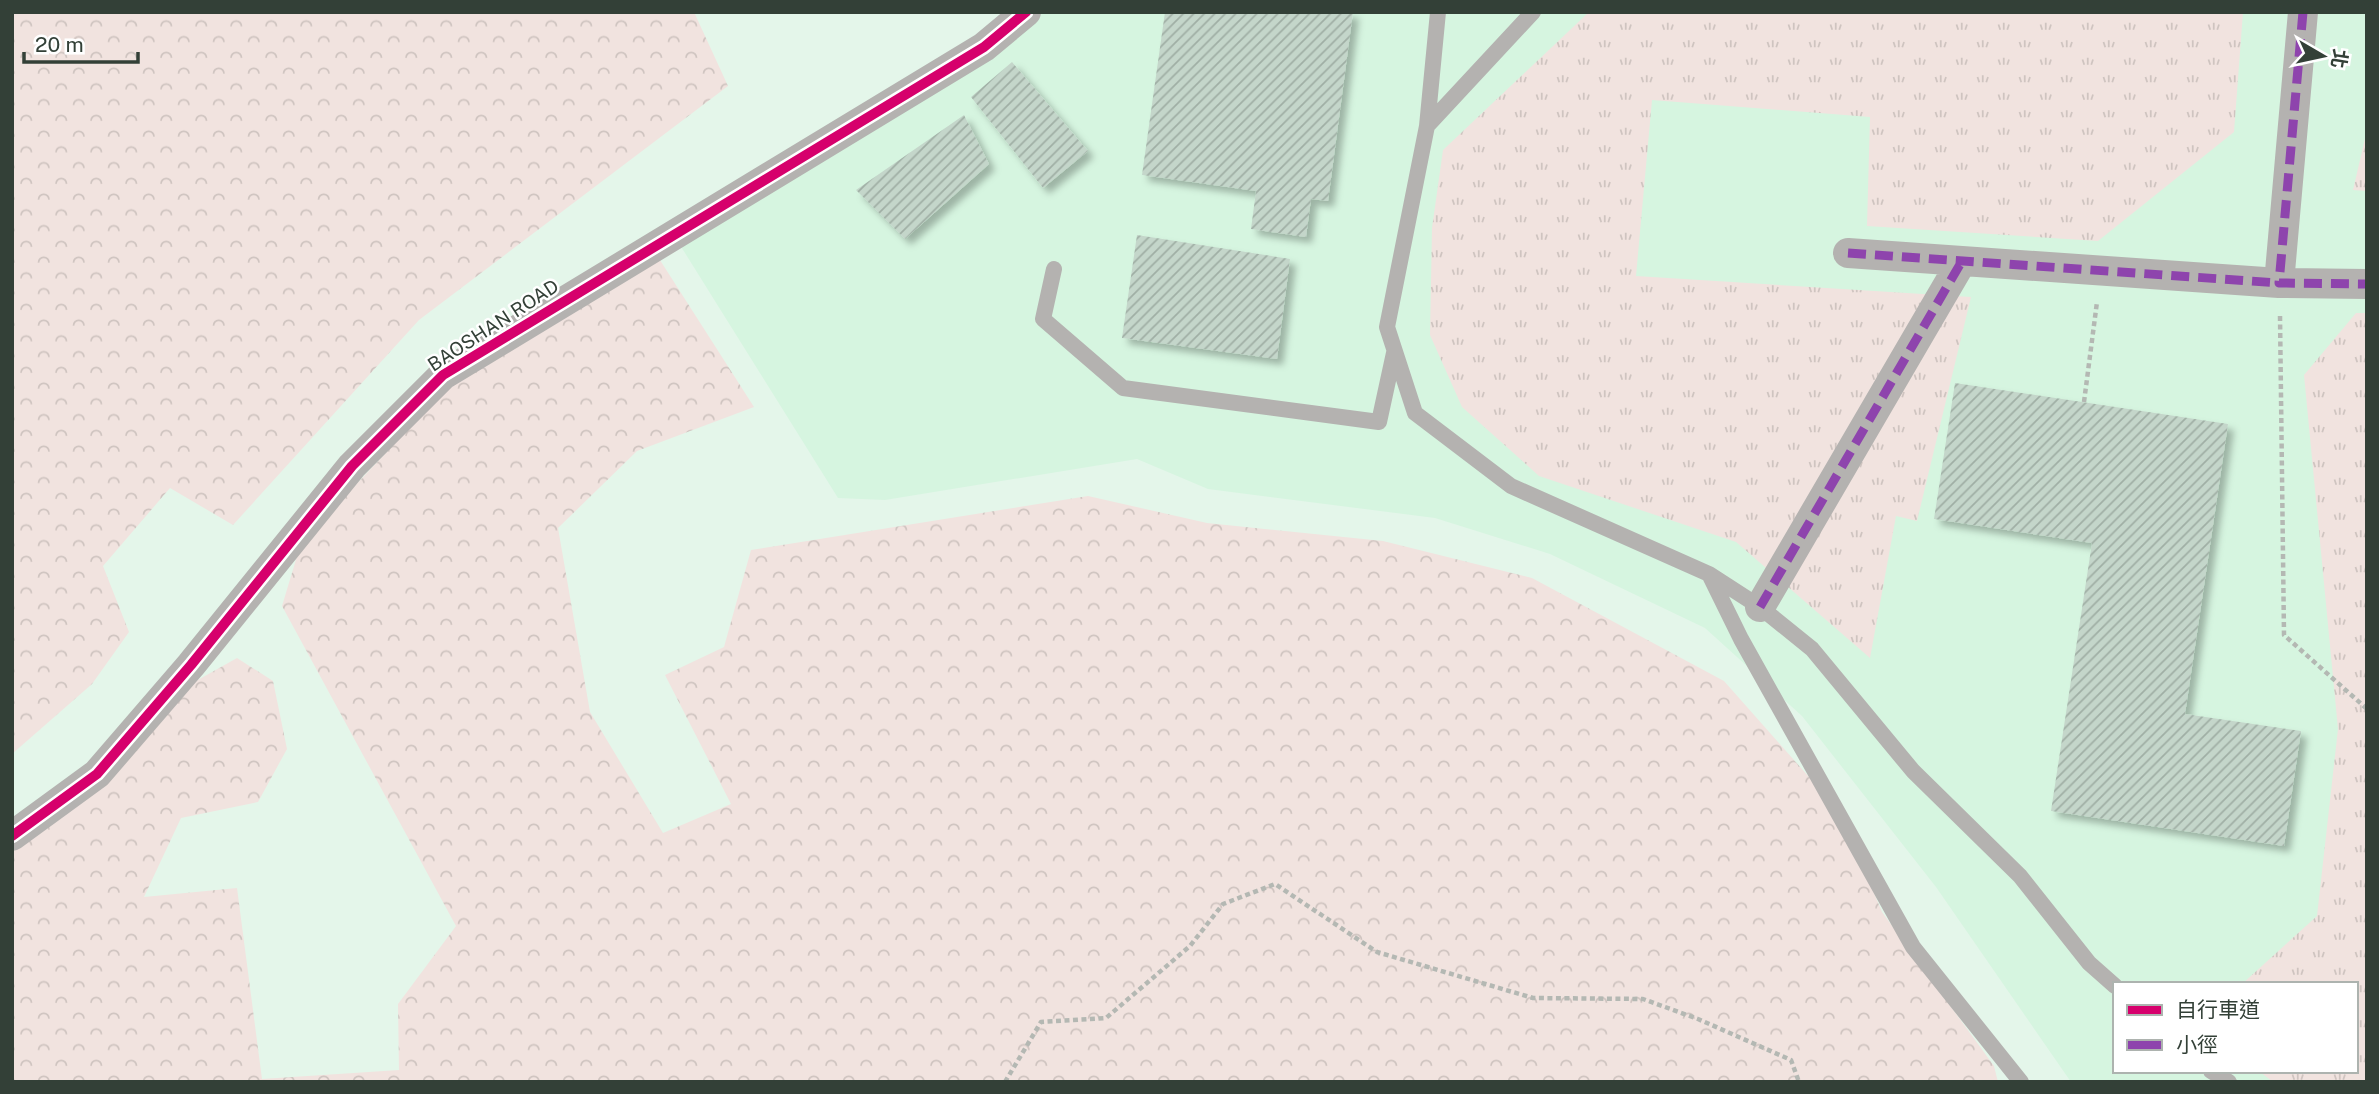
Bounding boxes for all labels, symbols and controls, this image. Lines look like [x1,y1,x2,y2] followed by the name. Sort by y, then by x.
[24,21,138,65] scale bar
[2288,21,2358,91] north arrow
[35,32,84,57] text: 20 m
[2327,48,2352,70] text: 北
[423,274,563,376] street label: BAOSHAN ROAD
[2113,982,2358,1073] legend
[2176,997,2260,1022] text: 自行車道
[2176,1032,2218,1057] text: 小徑

